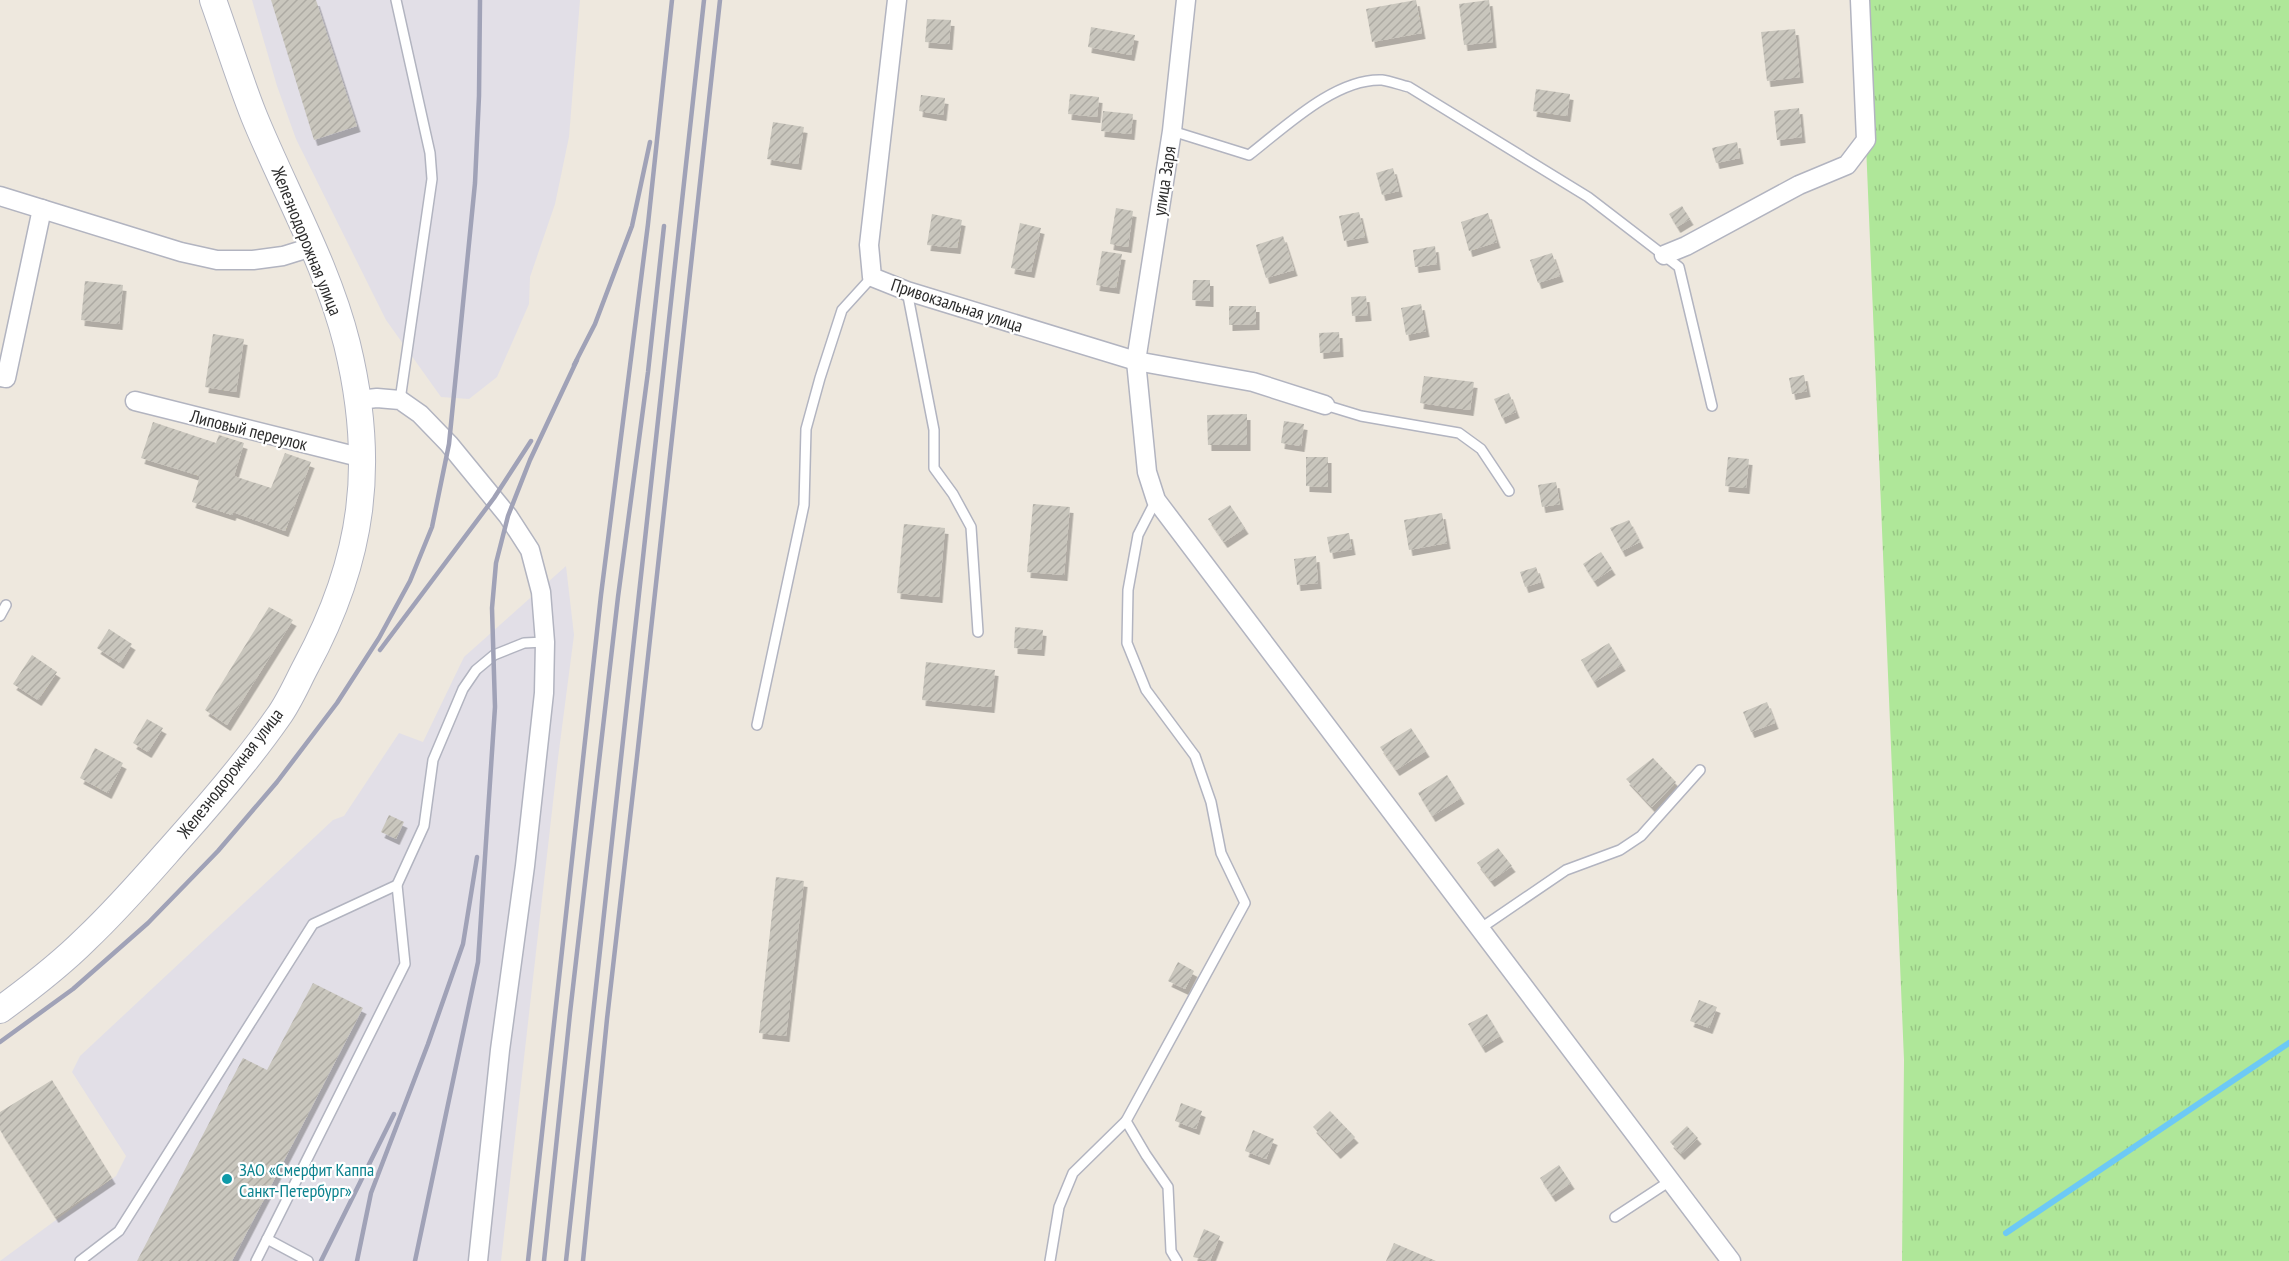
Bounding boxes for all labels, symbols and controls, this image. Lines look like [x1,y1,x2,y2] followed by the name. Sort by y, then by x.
[1147,144,1181,218] street label: улица Заря
[266,162,347,319] street label: Железнодорожная улица
[888,273,1026,337] street label: Привокзальная улица
[187,404,310,456] street label: Липовый переулок
[172,703,288,843] street label: Железнодорожная улица
[239,1158,374,1202] place label: ЗАО «Смерфит Каппа Санкт-Петербург»
[220,1172,234,1186] marker: ЗАО «Смерфит Каппа Санкт-Петербург»

